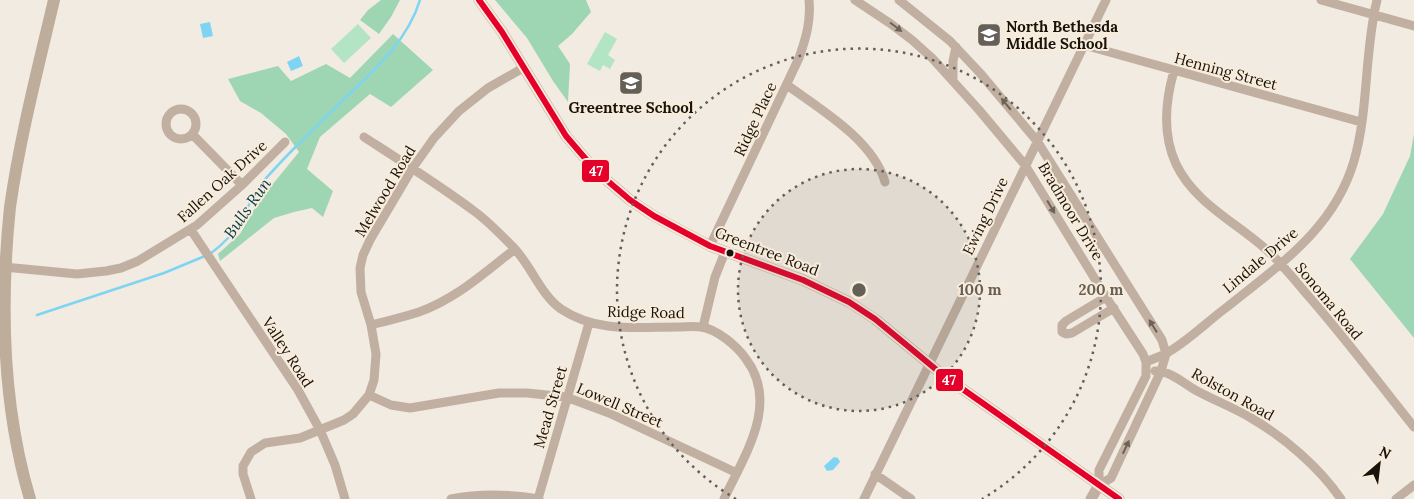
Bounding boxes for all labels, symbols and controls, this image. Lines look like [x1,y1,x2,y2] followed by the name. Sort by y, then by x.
[1006,17,1118,53] place label: North Bethesda Middle School
[889,22,902,32] one-way arrow
[976,22,1002,48] school or university icon: North Bethesda Middle School
[1172,48,1280,94] street label: Henning Street
[618,70,644,96] school or university icon: Greentree School
[730,79,780,159] street label: Ridge Place
[569,98,694,117] place label: Greentree School
[1001,98,1012,110] one-way arrow
[173,136,271,226] street label: Fallen Oak Drive
[350,142,420,240] street label: Melwood Road
[1034,158,1108,264] street label: Bradmoor Drive
[581,159,610,183] line badge: 47
[589,162,604,180] text: 47
[219,174,275,242] water label: Bulls Run
[958,174,1012,258] street label: Ewing Drive
[1046,200,1055,213] one-way arrow
[712,222,822,280] street label: Greentree Road
[1219,223,1301,297] street label: Lindale Drive
[725,248,735,258] unlabelled marker
[1291,258,1367,344] street label: Sonoma Road
[959,280,1002,299] text: 100 m
[1079,280,1124,299] text: 200 m
[850,281,868,299] centre of rings
[607,302,685,322] street label: Ridge Road
[258,312,318,391] street label: Valley Road
[1148,320,1158,333] one-way arrow
[529,363,571,450] street label: Mead Street
[1188,363,1278,425] street label: Rolston Road
[935,368,964,392] line badge: 47
[942,371,957,389] text: 47
[574,378,666,432] street label: Lowell Street
[1354,439,1404,489] north arrow
[1122,440,1130,454] one-way arrow
[1376,442,1394,463] text: N

